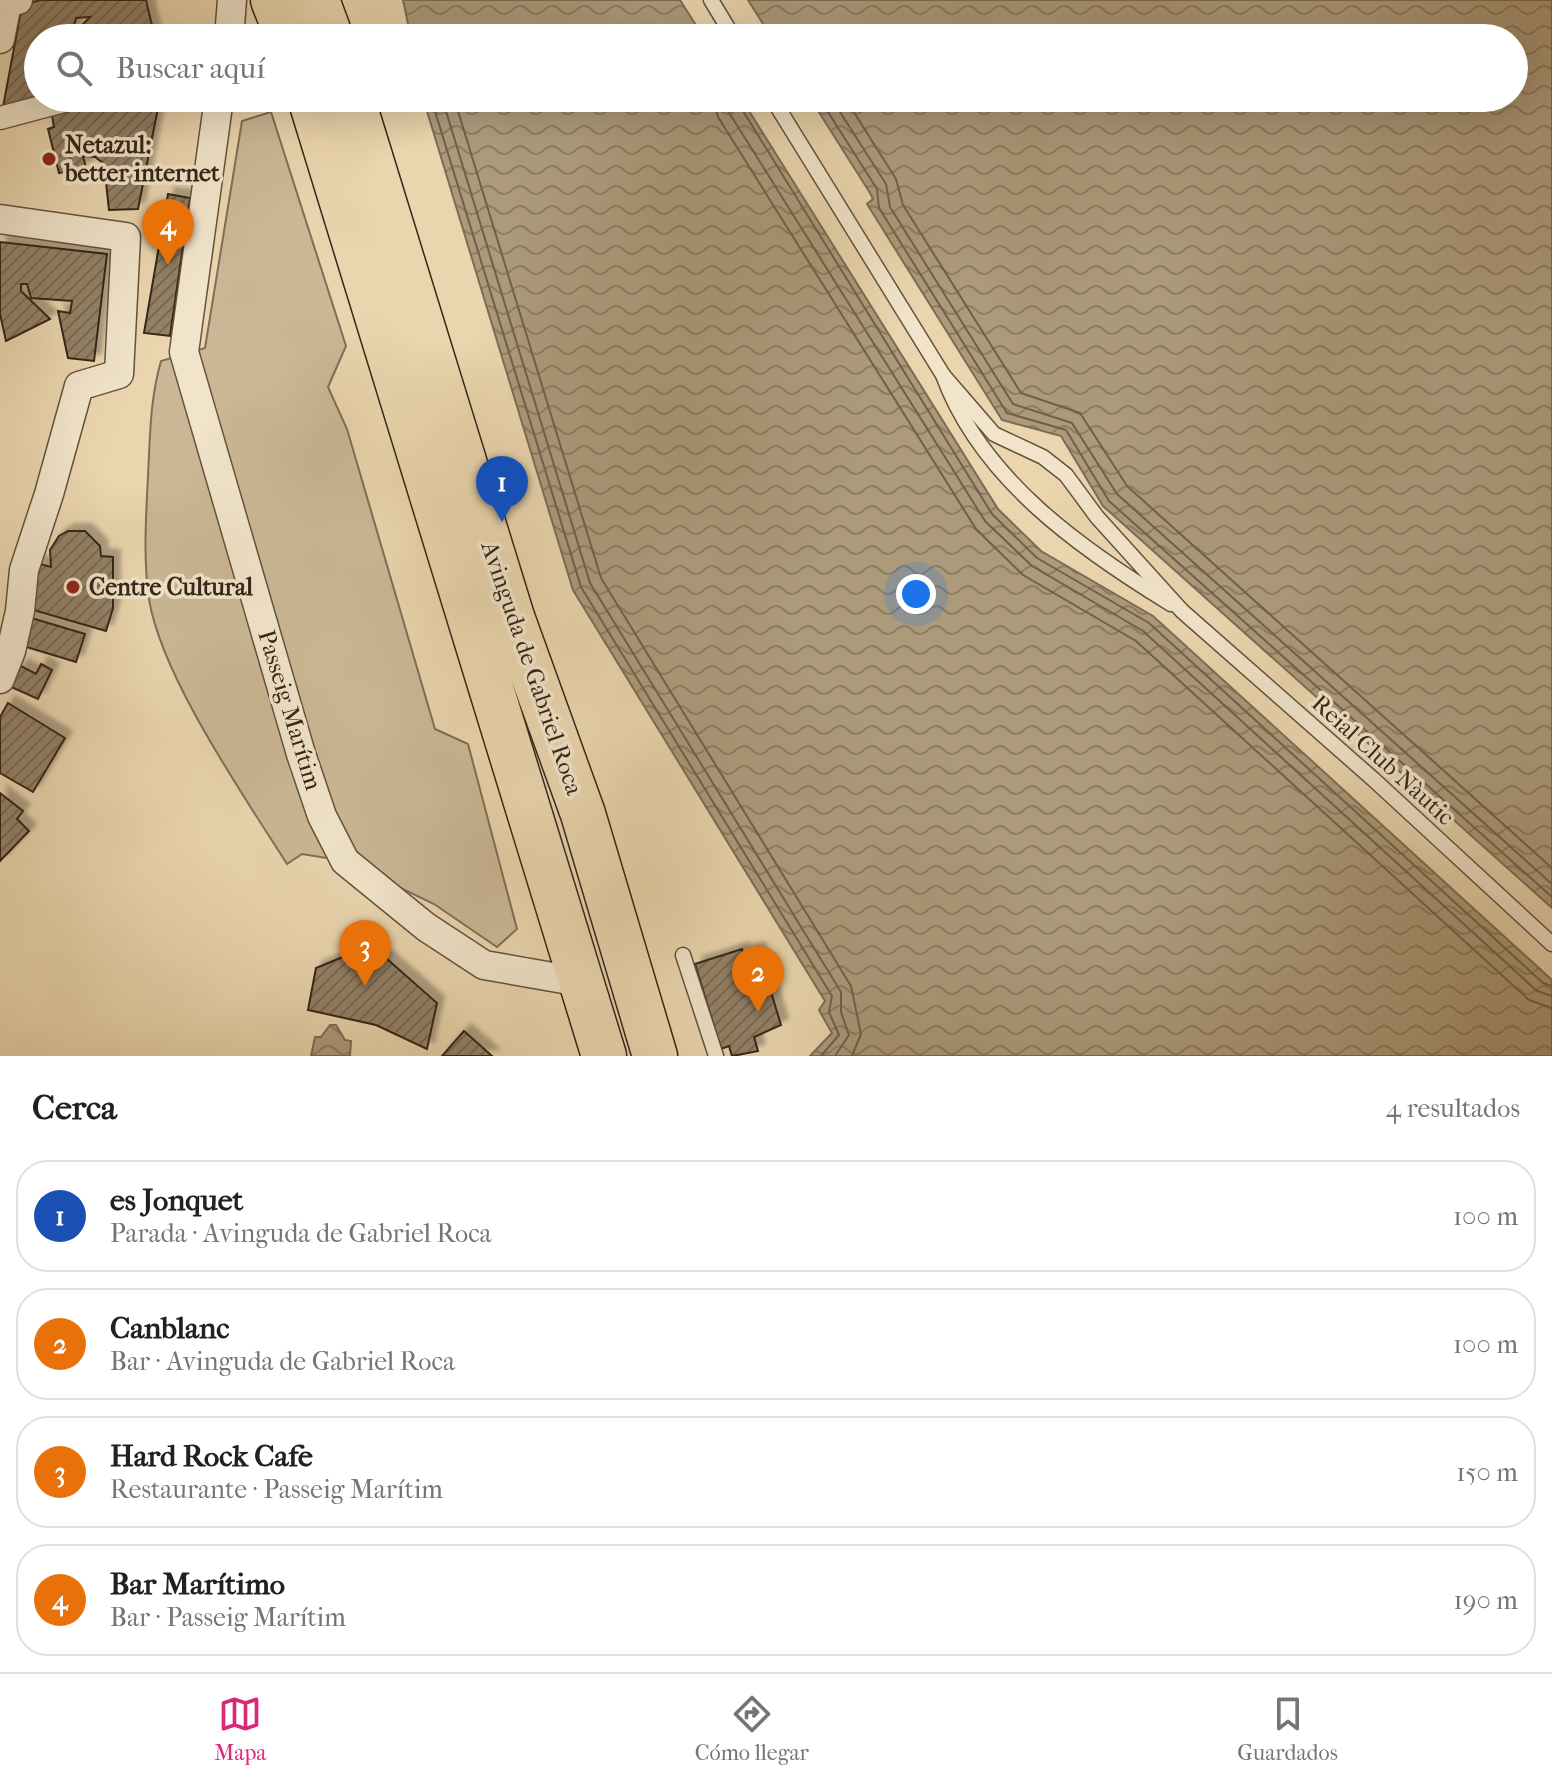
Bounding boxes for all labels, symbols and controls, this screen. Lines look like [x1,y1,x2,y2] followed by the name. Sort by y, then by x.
[24,24,1528,112] search box
[52,46,96,90] icon: search
[116,51,265,86] text: Buscar aquí
[64,131,220,187] place label: Netazul: better internet
[40,150,58,168] marker: Netazul: better internet
[142,199,194,265] pin: 4
[476,456,528,522] pin: 1
[475,537,589,799] street label: Avinguda de Gabriel Roca
[89,573,253,601] place label: Centre Cultural
[896,574,936,614] your location
[64,578,82,596] marker: Centre Cultural
[252,627,328,793] street label: Passeig Marítim
[1306,689,1460,831] street label: Reial Club Nàutic
[339,920,391,986] pin: 3
[732,946,784,1012] pin: 2
[32,1088,117,1128] text: Cerca
[1386,1093,1520,1124] text: 4 resultados
[110,1183,243,1218] text: es Jonquet
[55,1201,65,1232] text: 1
[1453,1201,1518,1232] text: 100 m
[110,1218,492,1249] text: Parada · Avinguda de Gabriel Roca
[110,1311,229,1346] text: Canblanc
[53,1329,67,1360] text: 2
[1453,1329,1518,1360] text: 100 m
[110,1346,455,1377] text: Bar · Avinguda de Gabriel Roca
[110,1439,313,1474] text: Hard Rock Cafe
[55,1457,65,1488] text: 3
[1456,1457,1518,1488] text: 150 m
[110,1474,443,1505] text: Restaurante · Passeig Marítim
[110,1567,285,1602] text: Bar Marítimo
[52,1585,68,1616] text: 4
[1454,1585,1518,1616] text: 190 m
[110,1602,346,1633] text: Bar · Passeig Marítim
[214,1692,267,1766] tab: Mapa
[695,1692,809,1766] tab: Cómo llegar
[1237,1692,1338,1766] tab: Guardados

